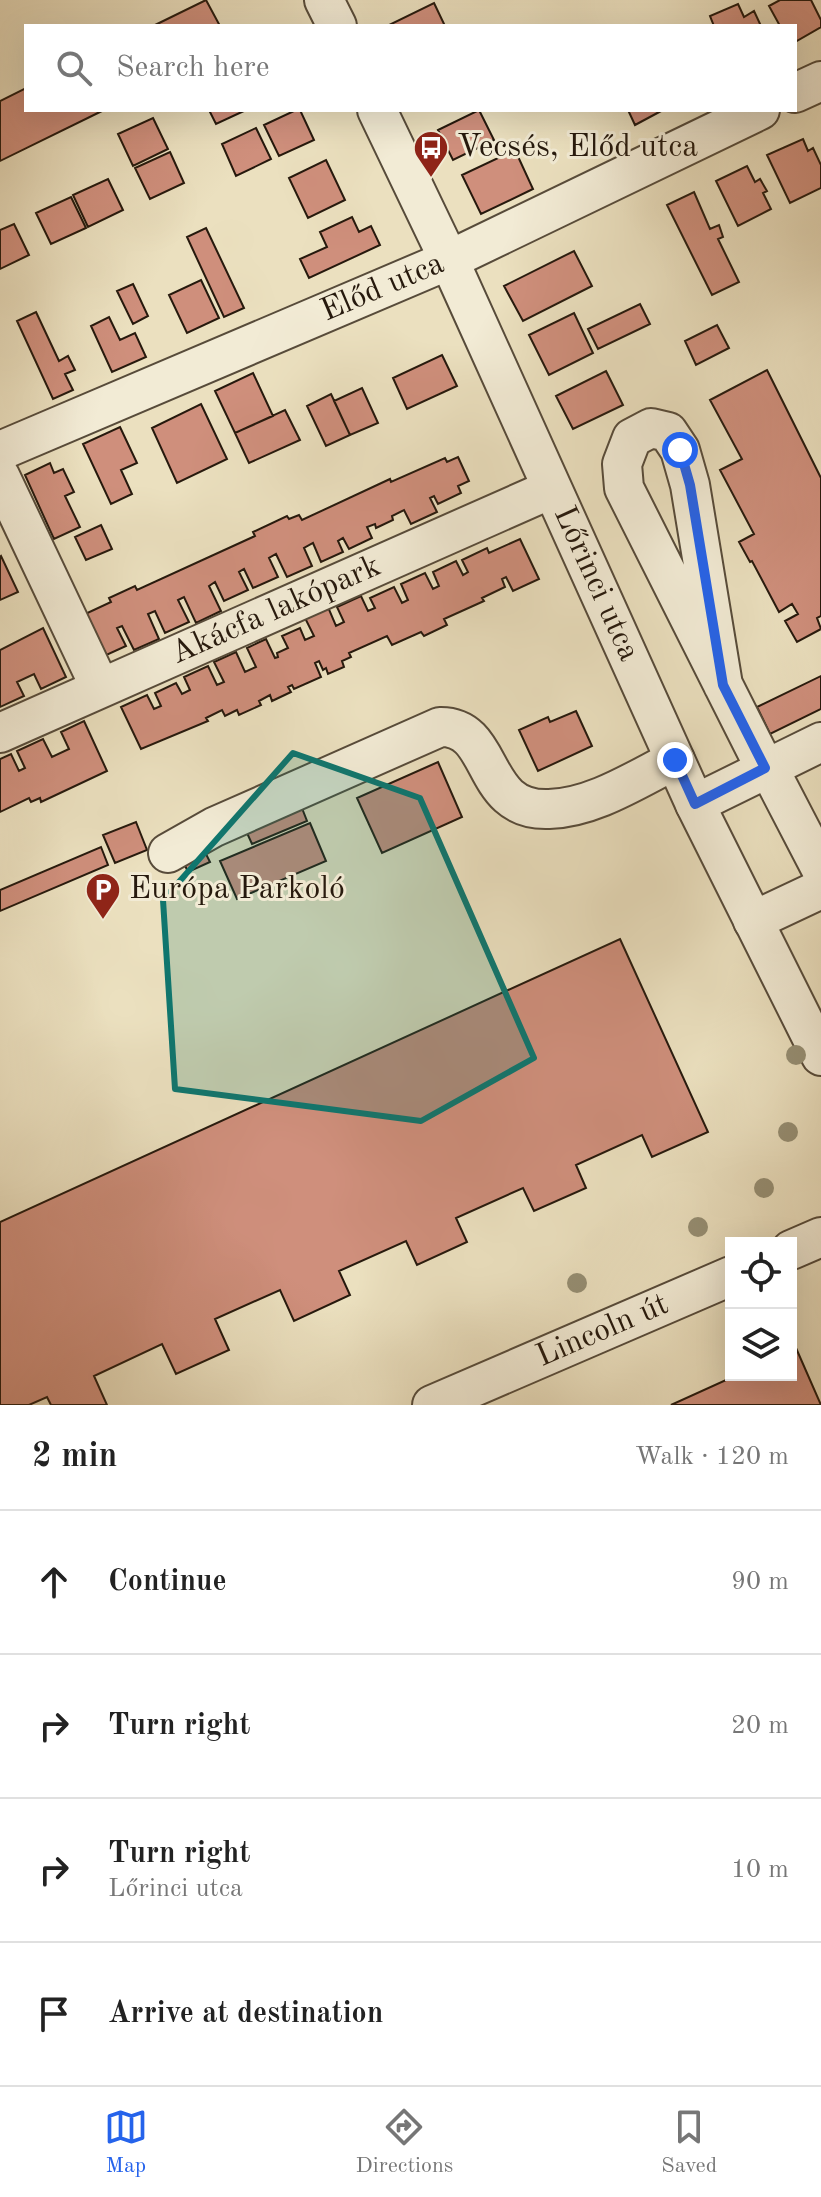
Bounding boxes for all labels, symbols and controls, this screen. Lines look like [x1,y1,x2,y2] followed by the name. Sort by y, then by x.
[24,24,797,112] search box
[52,46,96,90] icon: search
[116,53,270,83] text: Search here
[412,129,450,179] bus stop icon: Vecsés, Előd utca
[457,132,698,164] place label: Vecsés, Előd utca
[317,248,449,328] street label: Előd utca
[662,432,698,468] route start
[547,502,644,666] street label: Lőrinci utca
[167,550,386,671] street label: Akácfa lakópark
[657,742,693,778] route end
[84,871,122,921] parking icon: Európa Parkoló
[129,874,345,906] place label: Európa Parkoló
[725,1237,797,1381] map controls
[725,1237,797,1309] button: locate
[532,1289,674,1374] street label: Lincoln út
[725,1309,797,1381] button: layers
[32,1440,117,1474] text: 2 min
[635,1444,789,1470] text: Walk · 120 m
[32,1560,76,1604] icon: ahead
[108,1567,227,1597] text: Continue
[731,1569,789,1595] text: 90 m
[32,1704,76,1748] icon: right
[108,1711,250,1741] text: Turn right
[731,1713,789,1739] text: 20 m
[108,1839,250,1869] text: Turn right
[32,1848,76,1892] icon: right
[731,1857,789,1883] text: 10 m
[108,1876,243,1902] text: Lőrinci utca
[32,1992,76,2036] icon: arrive
[108,1999,383,2029] text: Arrive at destination
[104,2105,148,2180] tab: Map
[356,2105,453,2180] tab: Directions
[661,2105,717,2180] tab: Saved

